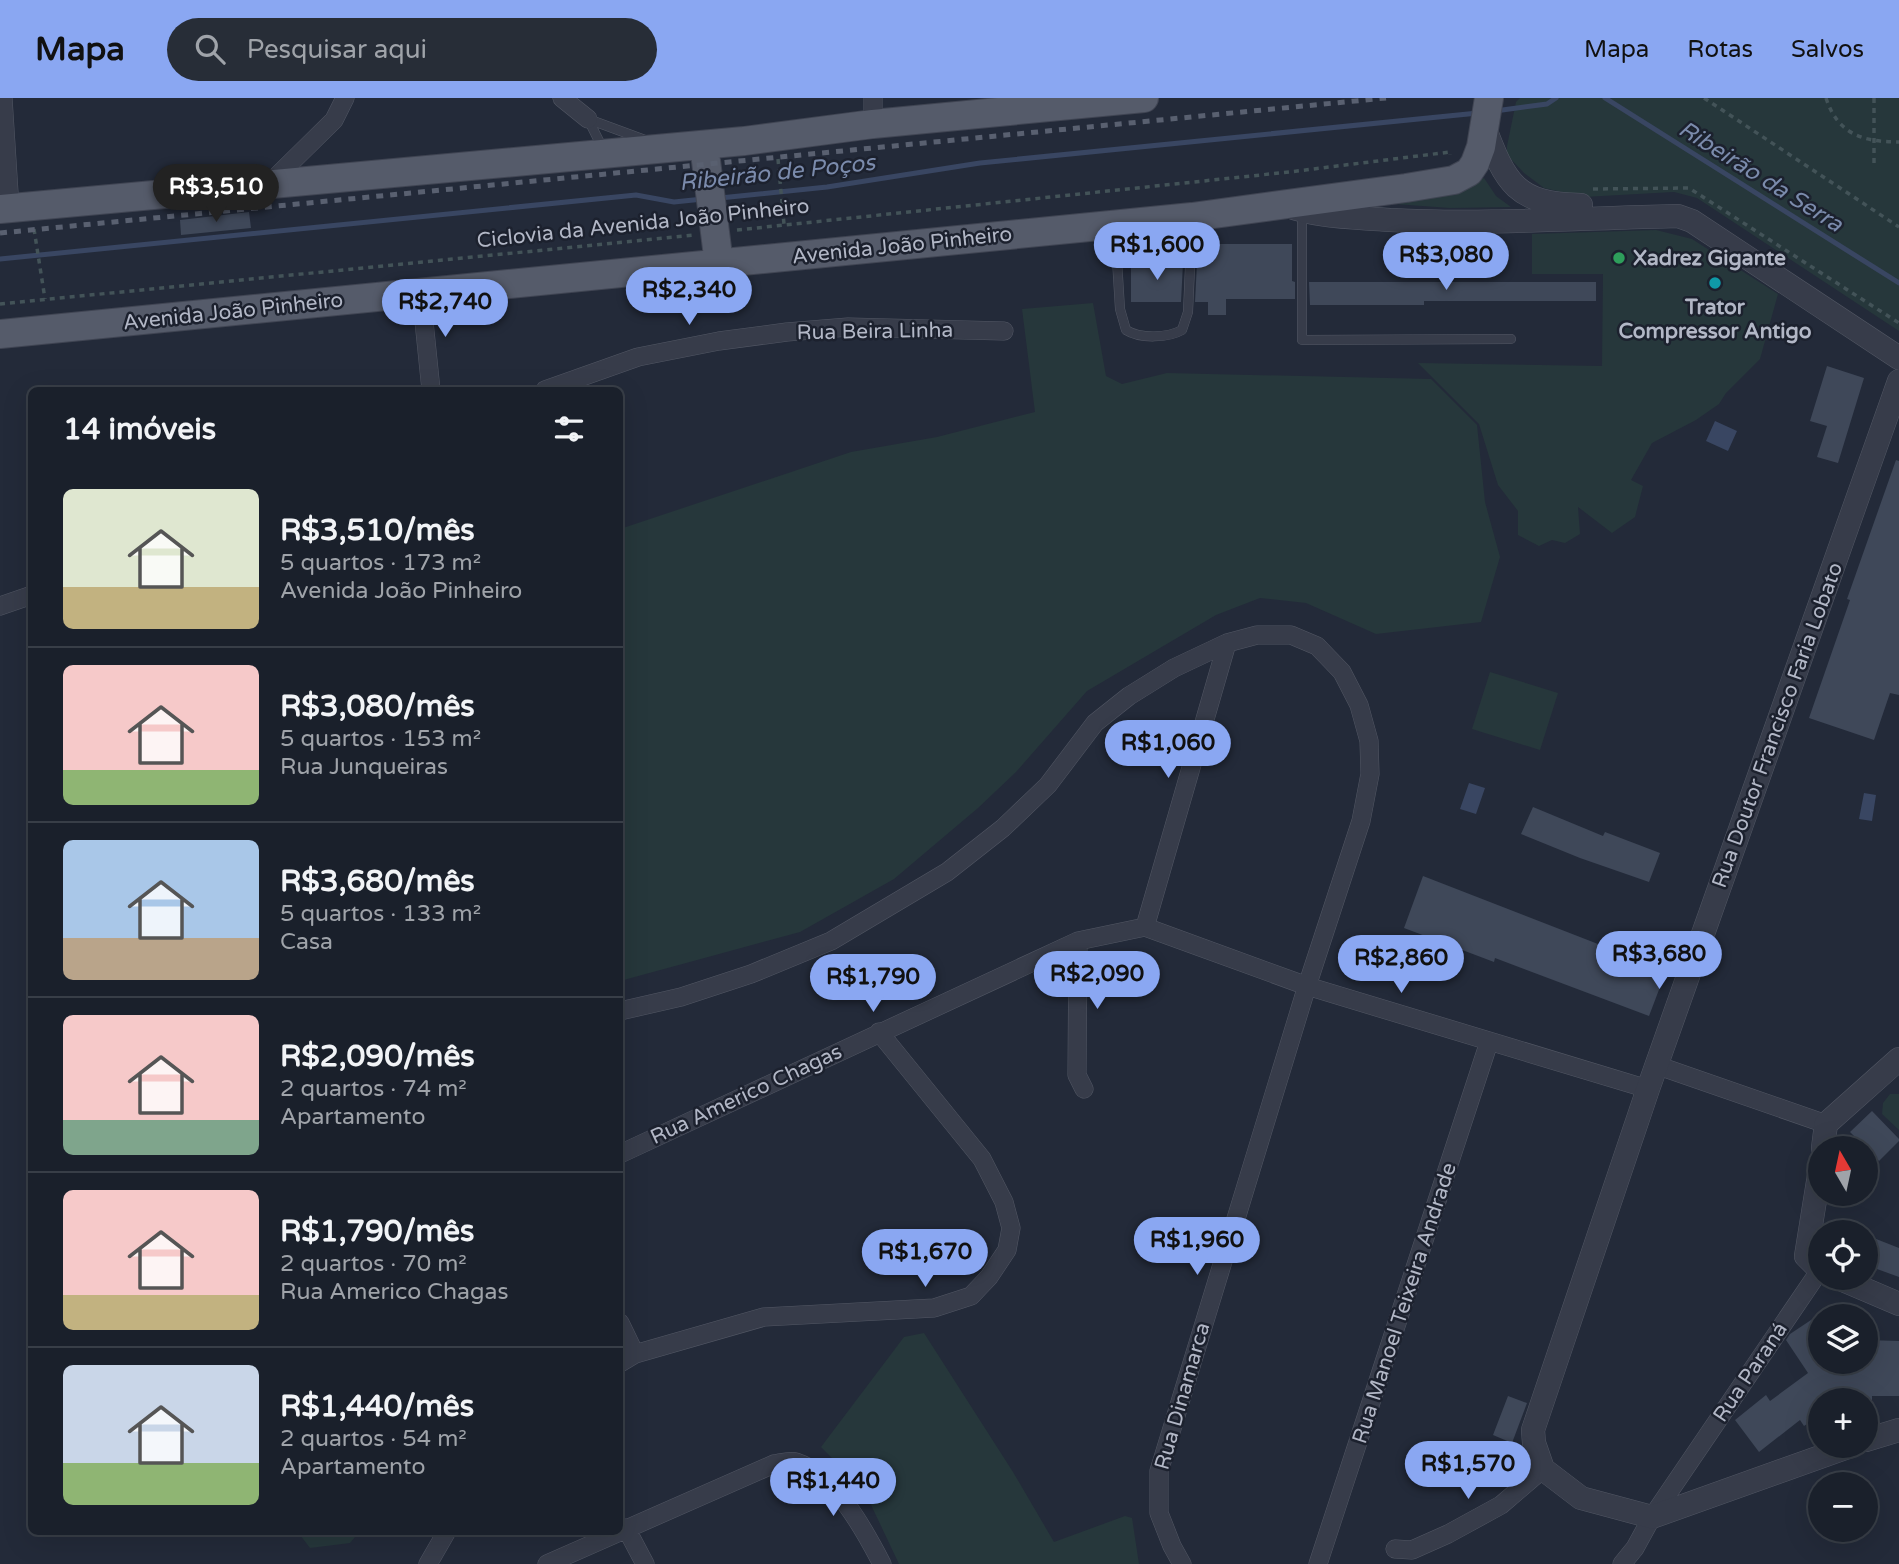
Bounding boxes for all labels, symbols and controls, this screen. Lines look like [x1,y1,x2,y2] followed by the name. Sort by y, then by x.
[167,18,657,81] search box
[35,30,125,69] text: Mapa
[191,30,229,68] icon: search
[247,34,427,65] text: Pesquisar aqui
[1584,35,1649,64] text: Mapa
[1687,35,1753,64] text: Rotas
[1791,35,1864,64] text: Salvos
[1673,115,1849,239] water label: Ribeirão da Serra
[678,149,878,197] water label: Ribeirão de Poços
[151,164,281,224] pin: R$3,510
[169,173,263,201] text: R$3,510
[476,194,811,253] street label: Ciclovia da Avenida João Pinheiro
[791,222,1013,269] street label: Avenida João Pinheiro
[1092,222,1222,282] pin: R$1,600
[1110,231,1204,259] text: R$1,600
[1381,232,1511,292] pin: R$3,080
[1399,241,1493,269] text: R$3,080
[1633,246,1786,271] place label: Xadrez Gigante
[1611,250,1627,266] marker: Xadrez Gigante
[624,268,754,327] pin: R$2,340
[1707,275,1723,291] marker: Trator Compressor Antigo
[642,276,736,304] text: R$2,340
[380,280,510,339] pin: R$2,740
[122,288,344,335] street label: Avenida João Pinheiro
[398,288,492,316] text: R$2,740
[1619,295,1812,344] place label: Trator Compressor Antigo
[797,318,954,345] street label: Rua Beira Linha
[550,410,588,448] icon: filters
[63,411,216,448] text: 14 imóveis
[280,512,475,549] text: R$3,510/mês
[119,517,203,601] icon: home
[280,549,481,577] text: 5 quartos · 173 m²
[1707,559,1848,891] street label: Rua Doutor Francisco Faria Lobato
[280,577,522,605] text: Avenida João Pinheiro
[280,688,475,725] text: R$3,080/mês
[119,693,203,777] icon: home
[1103,720,1233,780] pin: R$1,060
[280,725,481,753] text: 5 quartos · 153 m²
[1121,729,1215,757] text: R$1,060
[280,753,448,781] text: Rua Junqueiras
[280,863,475,900] text: R$3,680/mês
[119,868,203,952] icon: home
[280,900,481,928] text: 5 quartos · 133 m²
[280,928,333,956] text: Casa
[1594,932,1724,991] pin: R$3,680
[1336,936,1466,995] pin: R$2,860
[1612,940,1706,968] text: R$3,680
[1354,944,1448,972] text: R$2,860
[1032,951,1162,1011] pin: R$2,090
[808,954,938,1014] pin: R$1,790
[1050,960,1144,988] text: R$2,090
[826,963,920,991] text: R$1,790
[280,1038,475,1075] text: R$2,090/mês
[646,1039,846,1150] street label: Rua Americo Chagas
[119,1043,203,1127] icon: home
[280,1075,467,1103] text: 2 quartos · 74 m²
[280,1103,425,1131] text: Apartamento
[1808,1136,1878,1206] north arrow
[1808,1136,1878,1542] map controls
[1347,1159,1462,1447] street label: Rua Manoel Teixeira Andrade
[280,1213,474,1250] text: R$1,790/mês
[119,1218,203,1302] icon: home
[1132,1218,1262,1277] pin: R$1,960
[1808,1220,1878,1290] button: locate
[1150,1226,1244,1254] text: R$1,960
[860,1230,990,1289] pin: R$1,670
[878,1238,972,1266] text: R$1,670
[280,1250,467,1278] text: 2 quartos · 70 m²
[280,1278,509,1306] text: Rua Americo Chagas
[1808,1304,1878,1374] button: layers
[1708,1318,1793,1427] street label: Rua Paraná
[1149,1320,1215,1473] street label: Rua Dinamarca
[280,1388,474,1425] text: R$1,440/mês
[1808,1388,1878,1458] button: +
[119,1393,203,1477] icon: home
[280,1425,467,1453] text: 2 quartos · 54 m²
[1403,1442,1533,1501] pin: R$1,570
[1421,1450,1515,1478] text: R$1,570
[280,1453,425,1481] text: Apartamento
[768,1458,898,1518] pin: R$1,440
[786,1467,880,1495] text: R$1,440
[1808,1472,1878,1542] button: −

